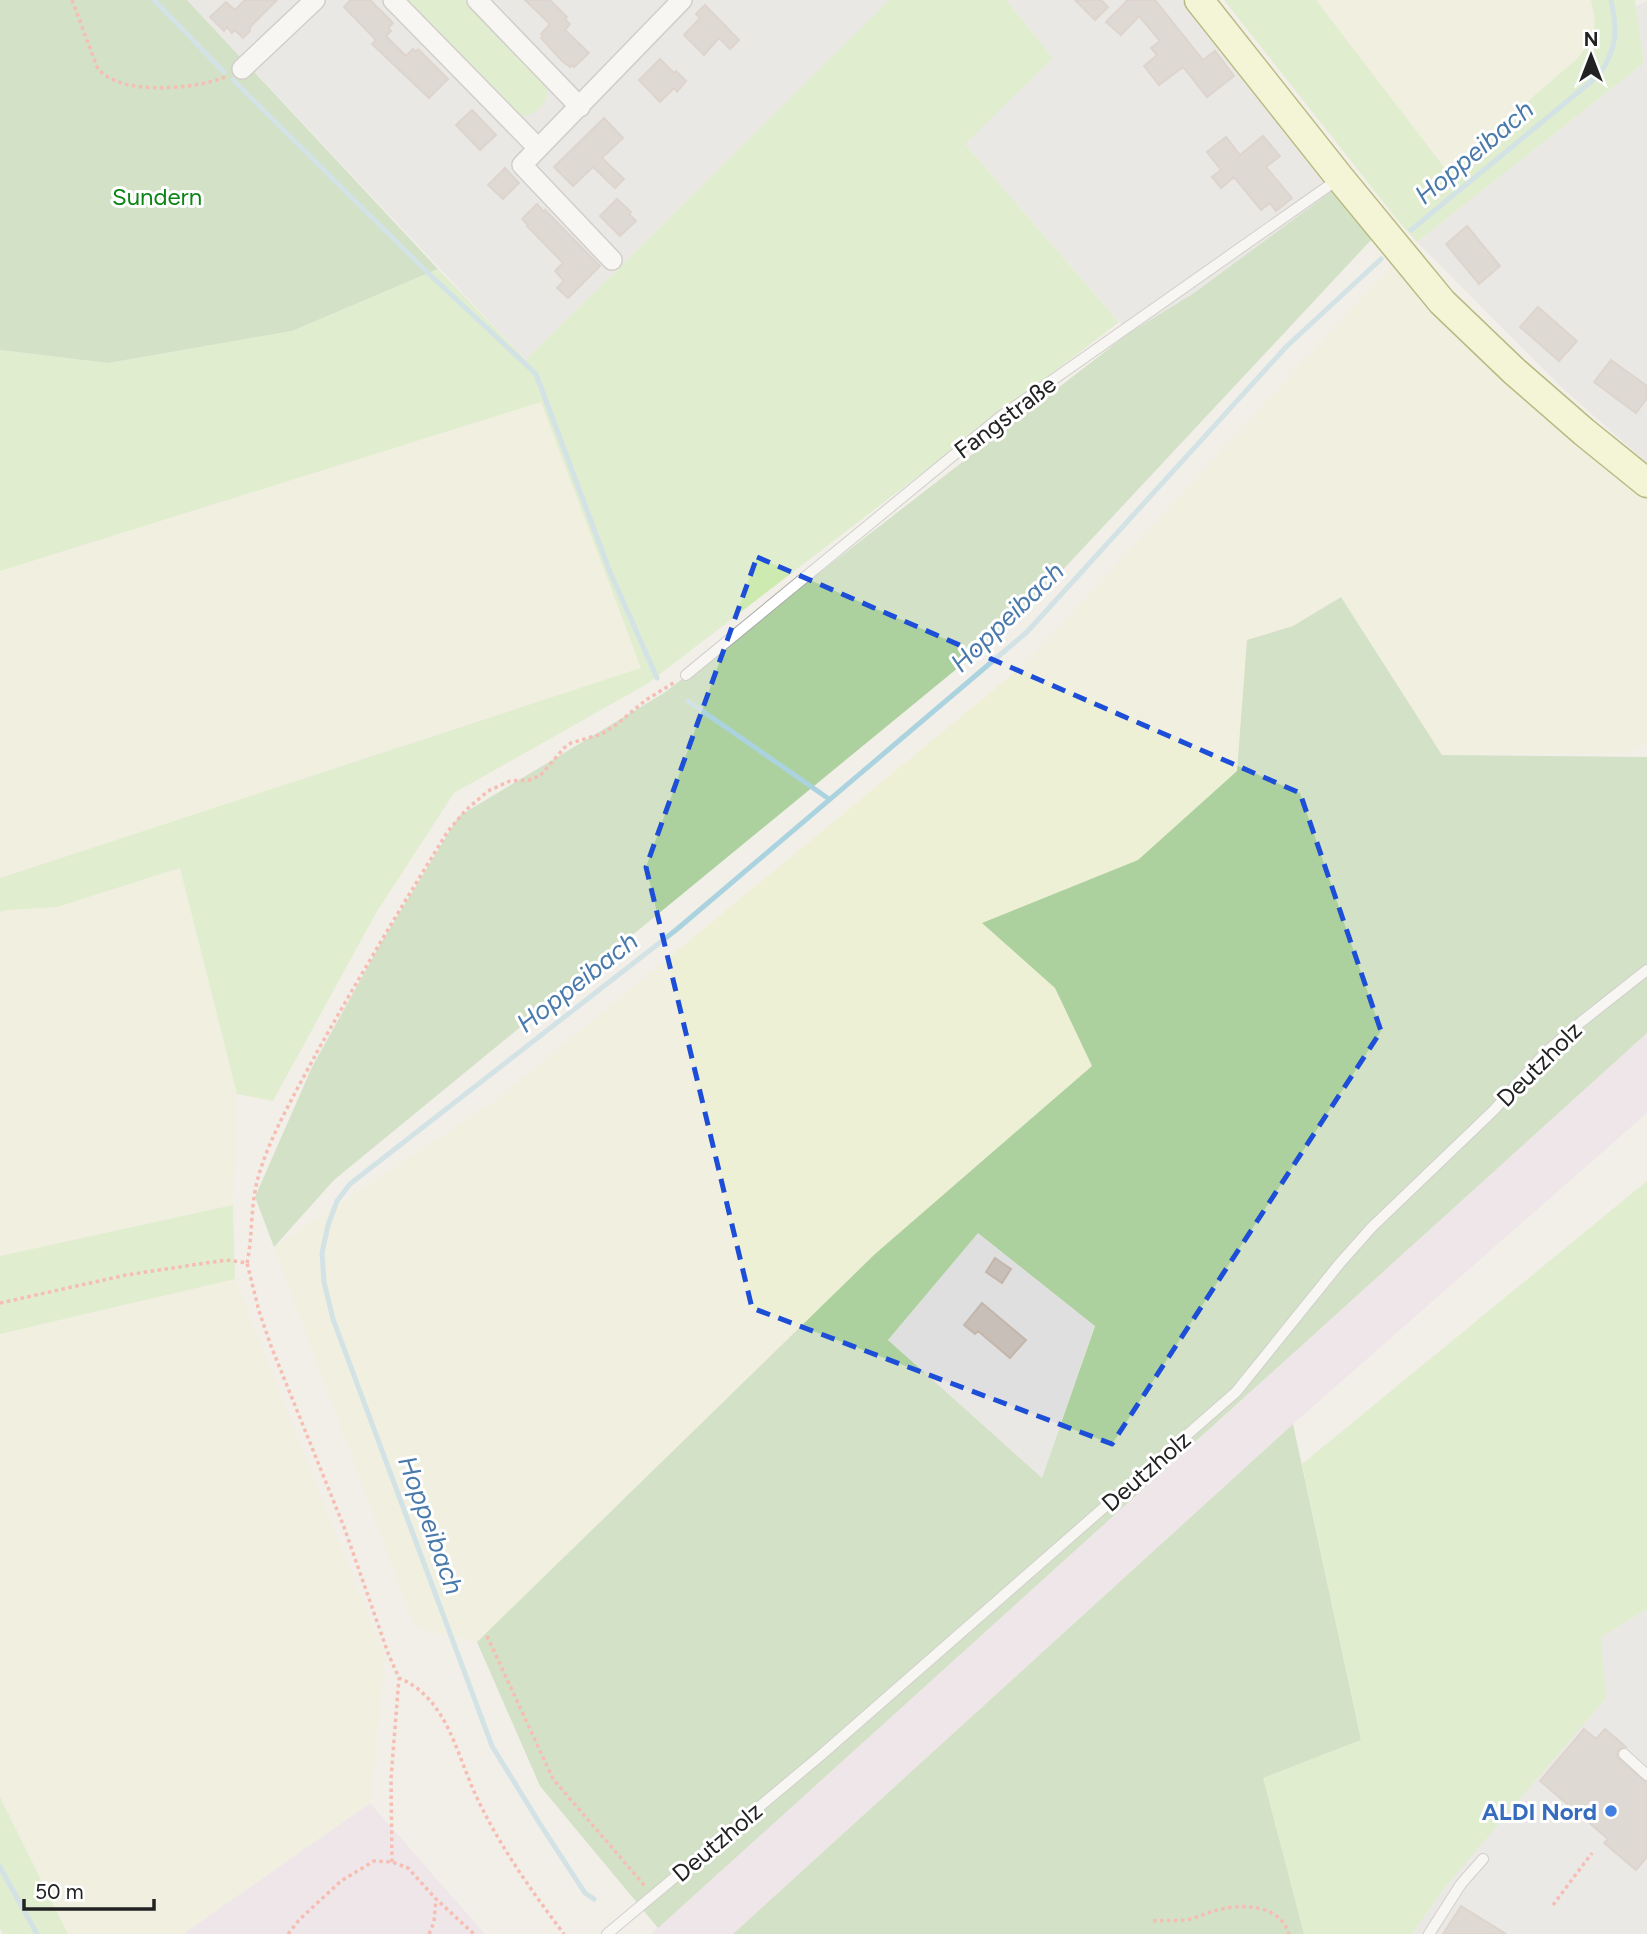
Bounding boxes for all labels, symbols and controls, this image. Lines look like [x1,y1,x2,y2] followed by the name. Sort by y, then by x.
[1556,21,1626,91] north arrow
[1584,28,1598,51] text: N
[1408,93,1540,211] water label: Hoppeibach
[112,182,202,211] park label: Sundern
[948,369,1062,465] street label: Fangstraße
[944,555,1070,679] water label: Hoppeibach
[510,925,644,1039] water label: Hoppeibach
[1490,1015,1588,1113] street label: Deutzholz
[1096,1425,1196,1517] street label: Deutzholz
[391,1451,471,1599] water label: Hoppeibach
[666,1796,768,1888] street label: Deutzholz
[1482,1797,1597,1826] place label: ALDI Nord
[1603,1803,1619,1819] marker: ALDI Nord
[24,1868,154,1912] scale bar
[35,1879,84,1904] text: 50 m

